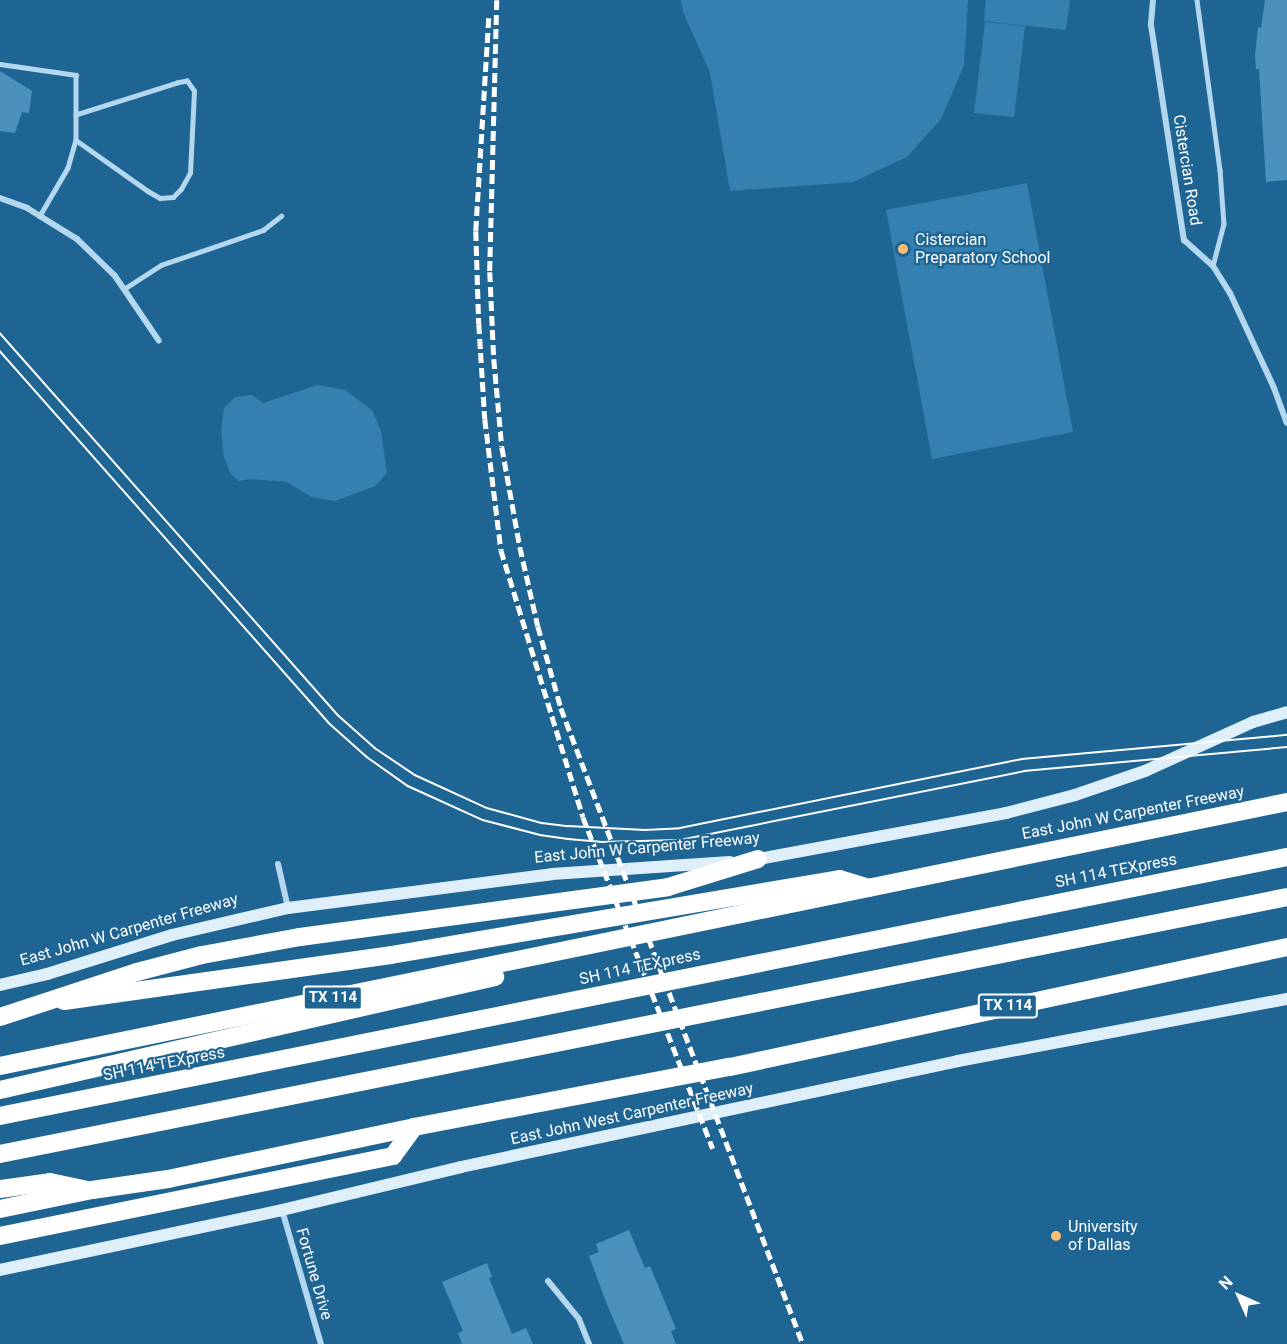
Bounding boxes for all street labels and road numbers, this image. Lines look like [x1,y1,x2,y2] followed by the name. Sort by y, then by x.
[1169,113,1205,227] street label: Cistercian Road
[1020,782,1246,844] street label: East John W Carpenter Freeway
[534,829,760,867] street label: East John W Carpenter Freeway
[1053,850,1179,892] street label: SH 114 TEXpress
[18,890,240,970] street label: East John W Carpenter Freeway
[577,945,703,989] street label: SH 114 TEXpress
[302,986,364,1010] road number: TX 114
[976,994,1040,1018] road number: TX 114
[101,1043,227,1085] street label: SH 114 TEXpress
[509,1079,755,1149] street label: East John West Carpenter Freeway
[292,1226,336,1322] street label: Fortune Drive

